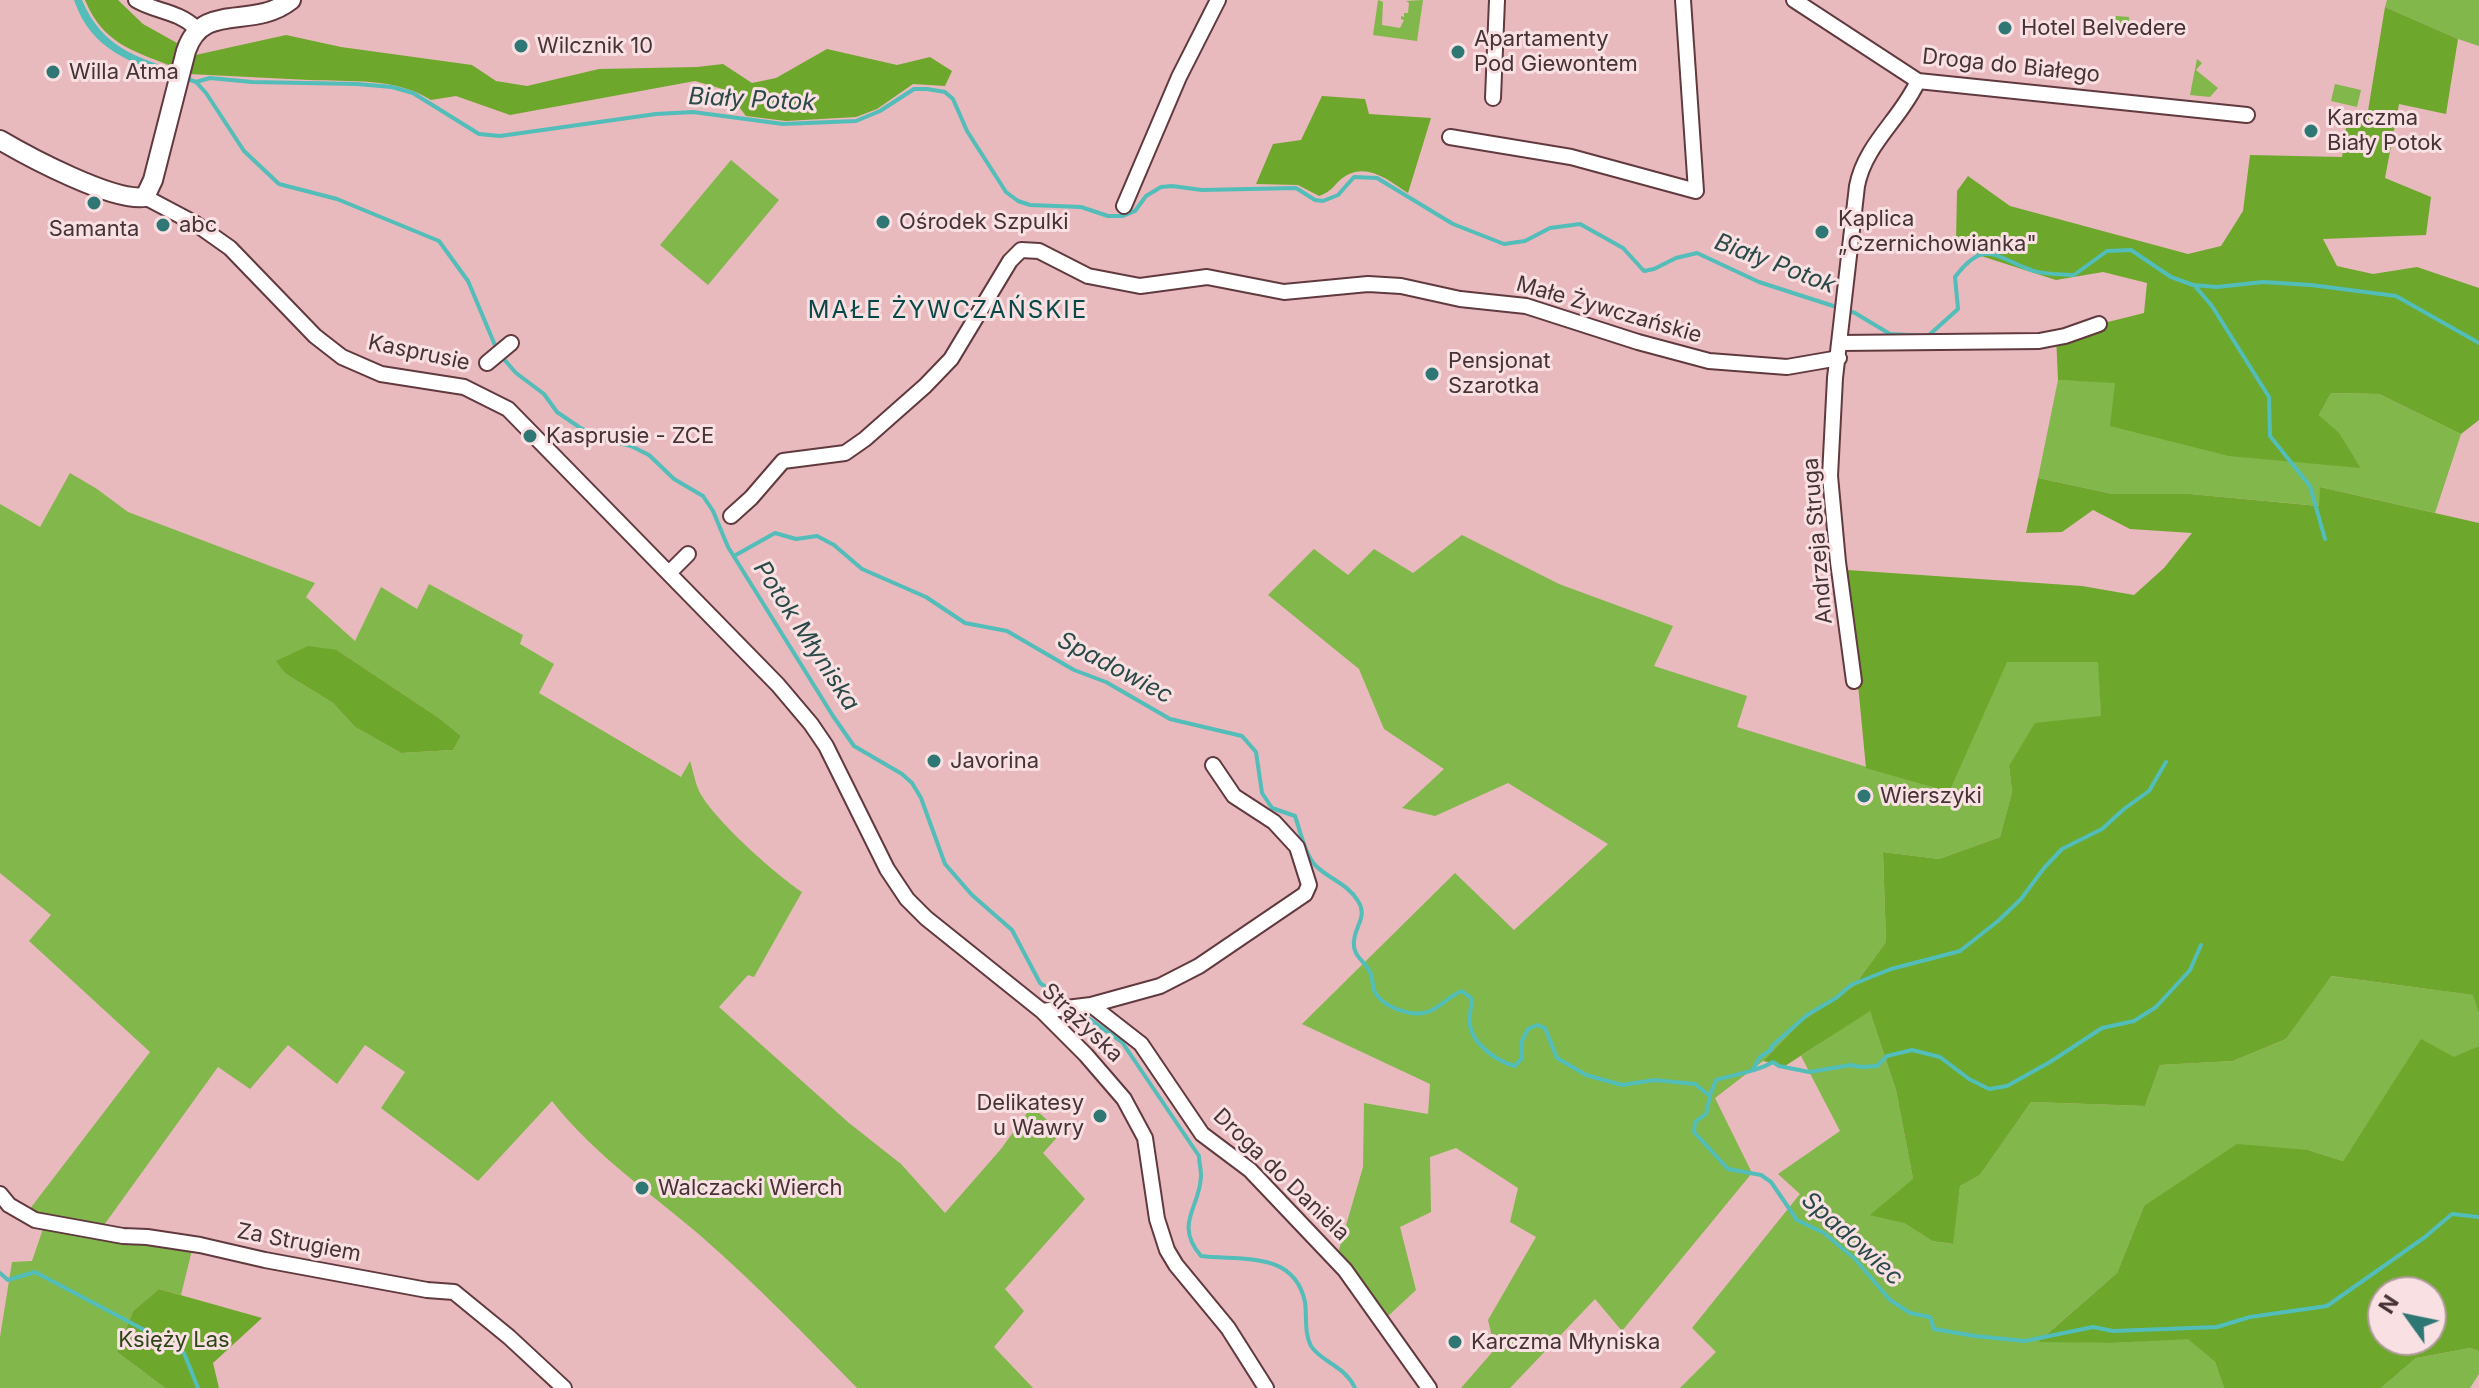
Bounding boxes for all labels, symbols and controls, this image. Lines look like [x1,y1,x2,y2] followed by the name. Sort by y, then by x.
[2021,15,2186,41] place label: Hotel Belvedere
[1996,19,2014,37] marker: Hotel Belvedere
[1474,26,1638,78] place label: Apartamenty Pod Giewontem
[537,33,653,59] place label: Wilcznik 10
[512,37,530,55] marker: Wilcznik 10
[1449,43,1467,61] marker: Apartamenty Pod Giewontem
[1921,44,2101,88] street label: Droga do Białego
[69,59,179,85] place label: Willa Atma
[44,63,62,81] marker: Willa Atma
[688,82,816,118] water label: Biały Potok
[2327,105,2442,156] place label: Karczma Biały Potok
[2302,122,2320,140] marker: Karczma Biały Potok
[85,194,103,212] marker: Samanta
[1838,206,2037,258] place label: Kaplica „Czernichowianka"
[899,209,1069,235] place label: Ośrodek Szpulki
[179,212,217,238] place label: abc
[874,213,892,231] marker: Ośrodek Szpulki
[49,216,139,242] place label: Samanta
[154,216,172,234] marker: abc
[1813,223,1831,241] marker: Kaplica „Czernichowianka"
[1710,228,1840,300] water label: Biały Potok
[1513,271,1705,349] street label: Małe Żywczańskie
[808,297,1088,325] district label: MAŁE ŻYWCZAŃSKIE
[366,329,472,377] street label: Kasprusie
[1448,348,1550,400] place label: Pensjonat Szarotka
[1423,365,1441,383] marker: Pensjonat Szarotka
[546,423,714,449] place label: Kasprusie - ZCE
[521,427,539,445] marker: Kasprusie - ZCE
[1798,457,1838,625] street label: Andrzeja Struga
[747,556,865,716] water label: Potok Młyniska
[1052,626,1178,710] water label: Spadowiec
[950,748,1039,774] place label: Javorina
[925,752,943,770] marker: Javorina
[1880,783,1982,809] place label: Wierszyki
[1855,787,1873,805] marker: Wierszyki
[1036,978,1128,1068] street label: Strążyska
[976,1090,1084,1142] place label: Delikatesy u Wawry
[1207,1103,1355,1247] street label: Droga do Daniela
[1091,1107,1109,1125] marker: Delikatesy u Wawry
[658,1175,842,1201] place label: Walczacki Wierch
[633,1179,651,1197] marker: Walczacki Wierch
[1795,1186,1909,1292] water label: Spadowiec
[235,1218,363,1268] street label: Za Strugiem
[2367,1276,2447,1356] north arrow
[2373,1290,2404,1318] text: N
[118,1327,230,1353] park label: Księży Las
[1471,1329,1660,1355] place label: Karczma Młyniska
[1446,1333,1464,1351] marker: Karczma Młyniska

